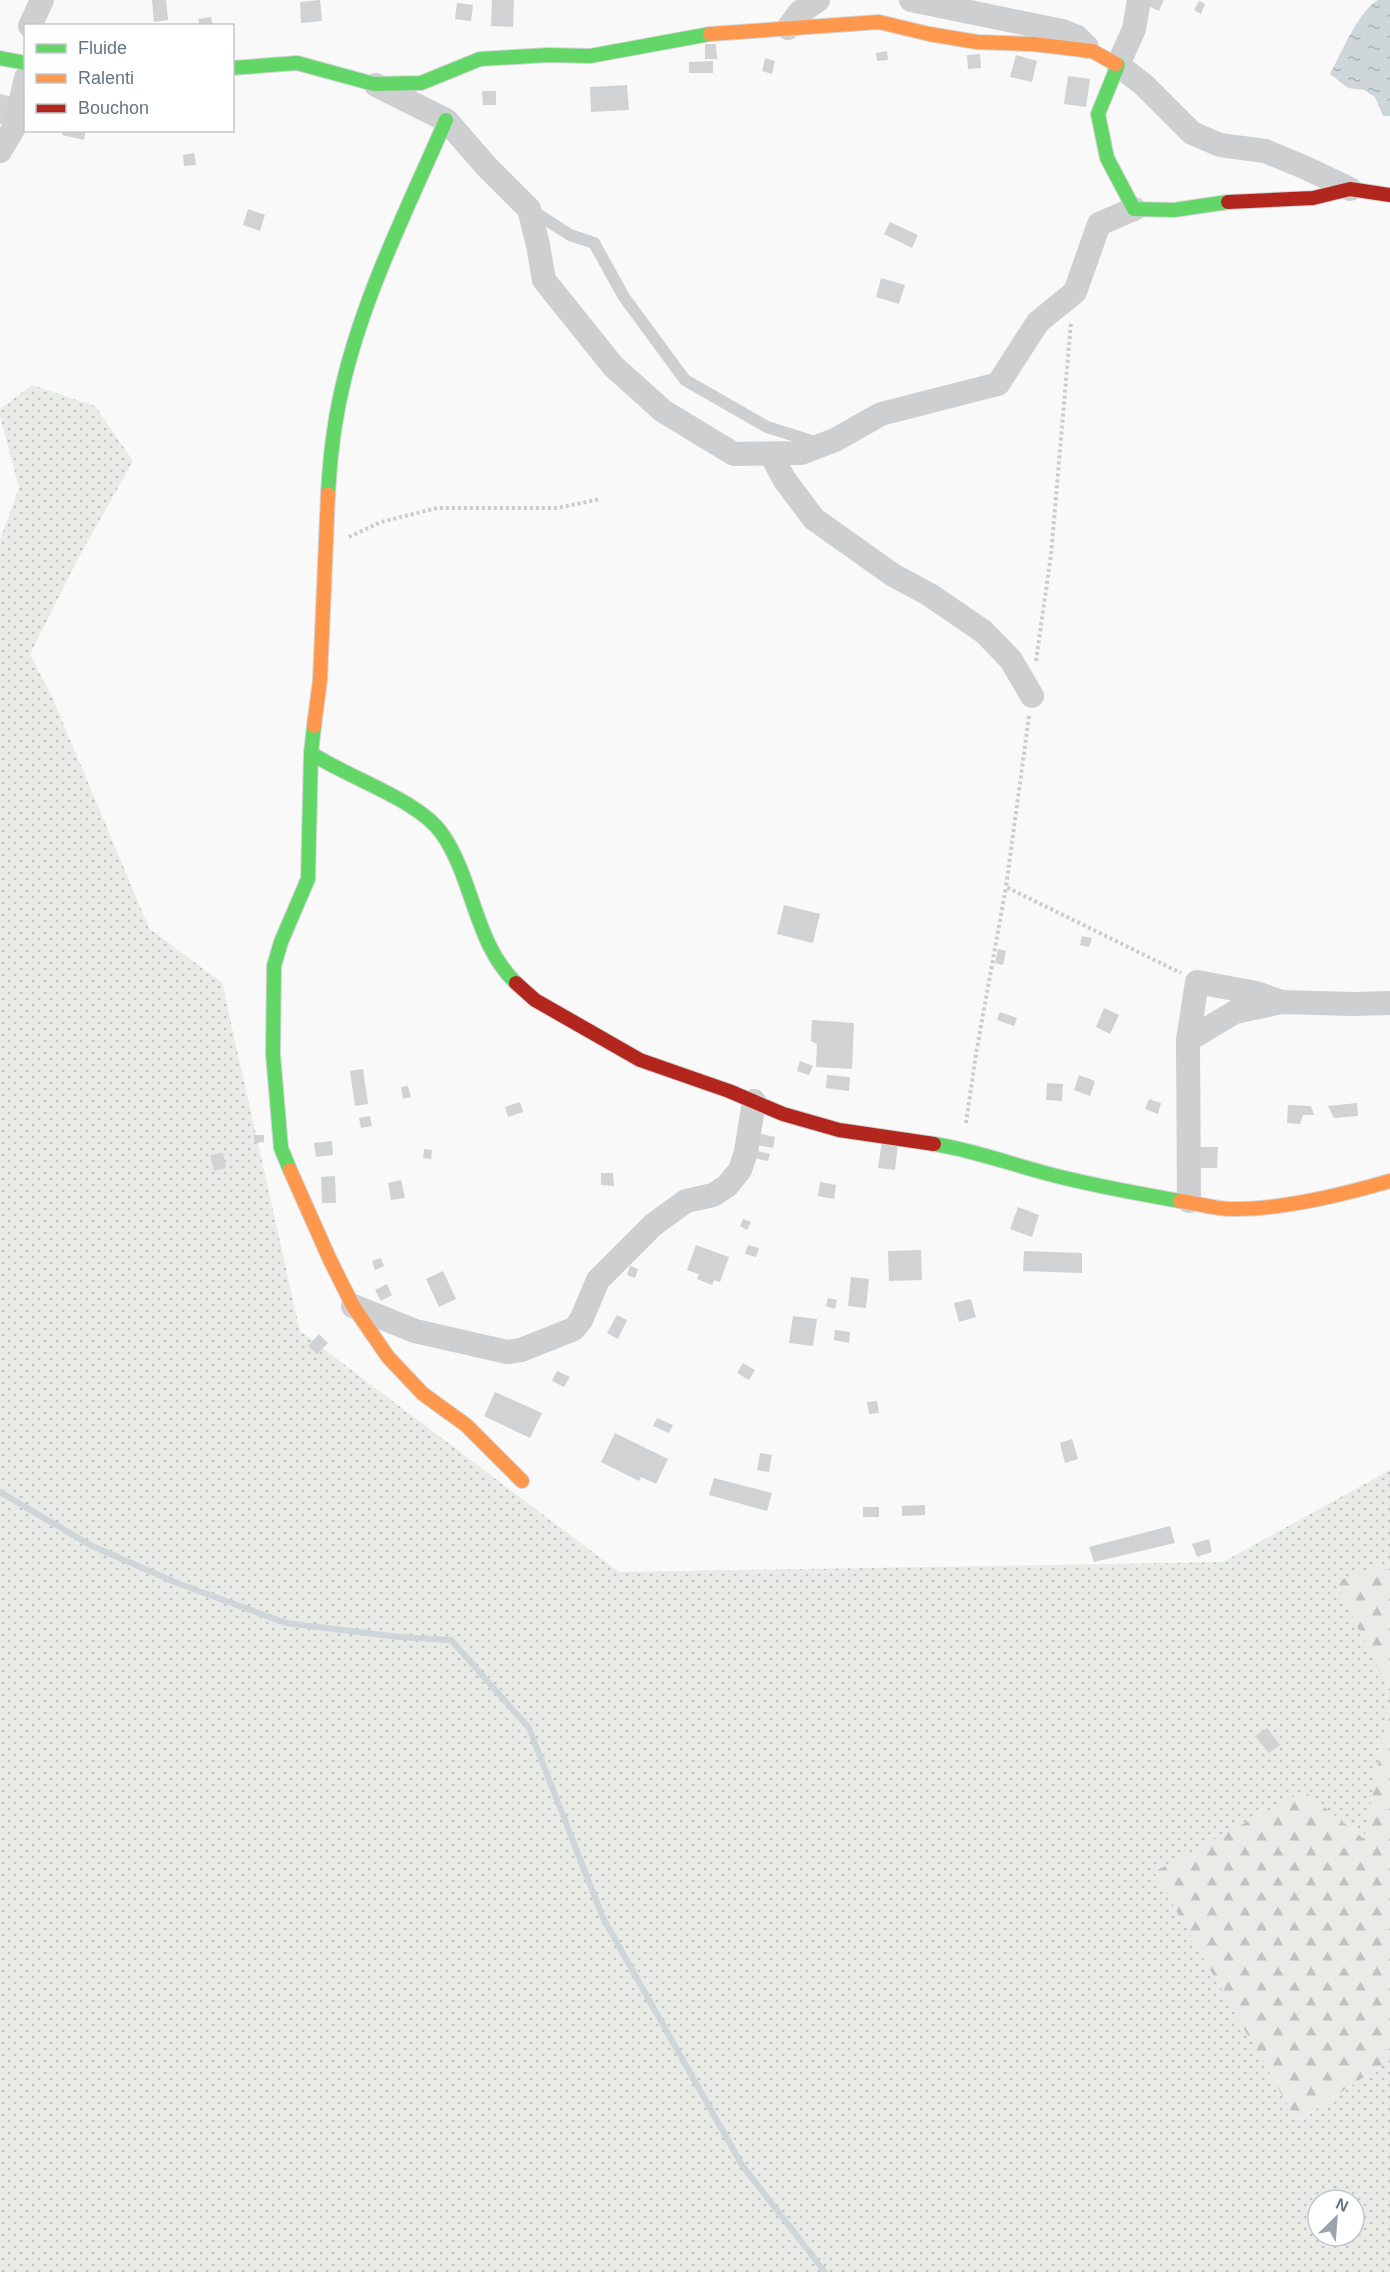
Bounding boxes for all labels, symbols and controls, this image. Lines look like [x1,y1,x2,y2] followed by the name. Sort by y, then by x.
[24,24,234,132] legend
[78,38,127,58] text: Fluide
[78,68,134,88] text: Ralenti
[78,98,149,118] text: Bouchon
[1306,2188,1366,2248] north arrow
[1333,2195,1351,2215] text: N

